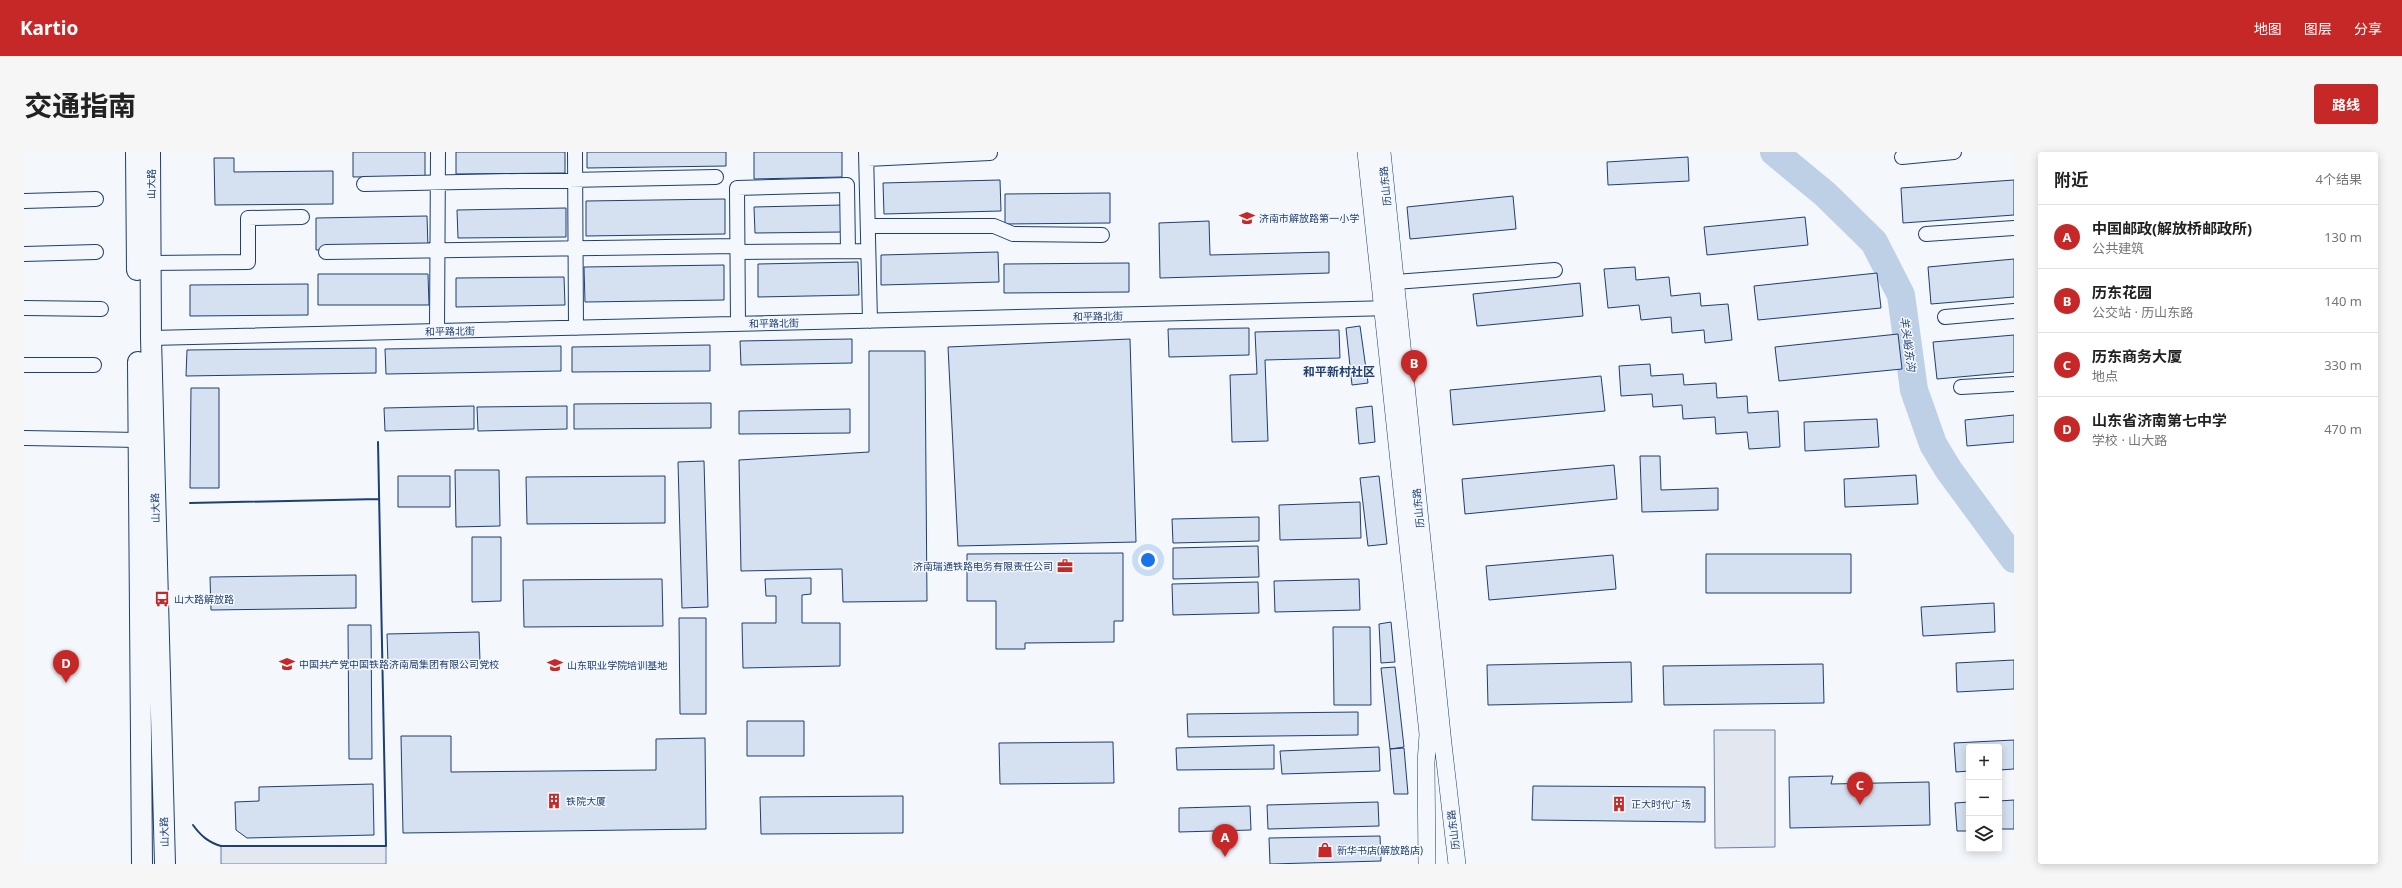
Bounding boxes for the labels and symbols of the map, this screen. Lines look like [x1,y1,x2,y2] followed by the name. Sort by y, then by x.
[1376,165,1394,207] street label: 历山东路
[144,169,158,199] street label: 山大路
[1238,209,1256,227] school or university icon: 济南市解放路第一小学
[1259,211,1359,225] place label: 济南市解放路第一小学
[1073,309,1123,323] street label: 和平路北街
[749,316,799,330] street label: 和平路北街
[1897,316,1920,373] water label: 羊头峪东沟
[425,324,475,338] street label: 和平路北街
[1401,350,1427,383] pin: B
[1303,363,1375,380] district label: 和平新村社区
[1409,487,1427,529] street label: 历山东路
[147,493,163,523] street label: 山大路
[1138,550,1158,570] your location
[1056,557,1074,575] office icon: 济南瑞通铁路电务有限责任公司
[913,559,1053,573] place label: 济南瑞通铁路电务有限责任公司
[153,590,171,608] bus stop icon: 山大路解放路
[174,592,234,606] place label: 山大路解放路
[53,650,79,683] pin: D
[278,655,296,673] school or university icon: 中国共产党中国铁路济南局集团有限公司党校
[546,656,564,674] school or university icon: 山东职业学院培训基地
[299,657,499,671] place label: 中国共产党中国铁路济南局集团有限公司党校
[567,658,668,672] place label: 山东职业学院培训基地
[1847,772,1873,805] pin: C
[545,792,563,810] building icon: 铁院大厦
[566,794,606,808] place label: 铁院大厦
[1610,795,1628,813] building icon: 正大时代广场
[1631,797,1691,811] place label: 正大时代广场
[1444,809,1462,851] street label: 历山东路
[156,817,172,847] street label: 山大路
[1212,824,1238,857] pin: A
[1316,841,1334,859] shop icon: 新华书店(解放路店)
[1337,843,1423,857] place label: 新华书店(解放路店)

